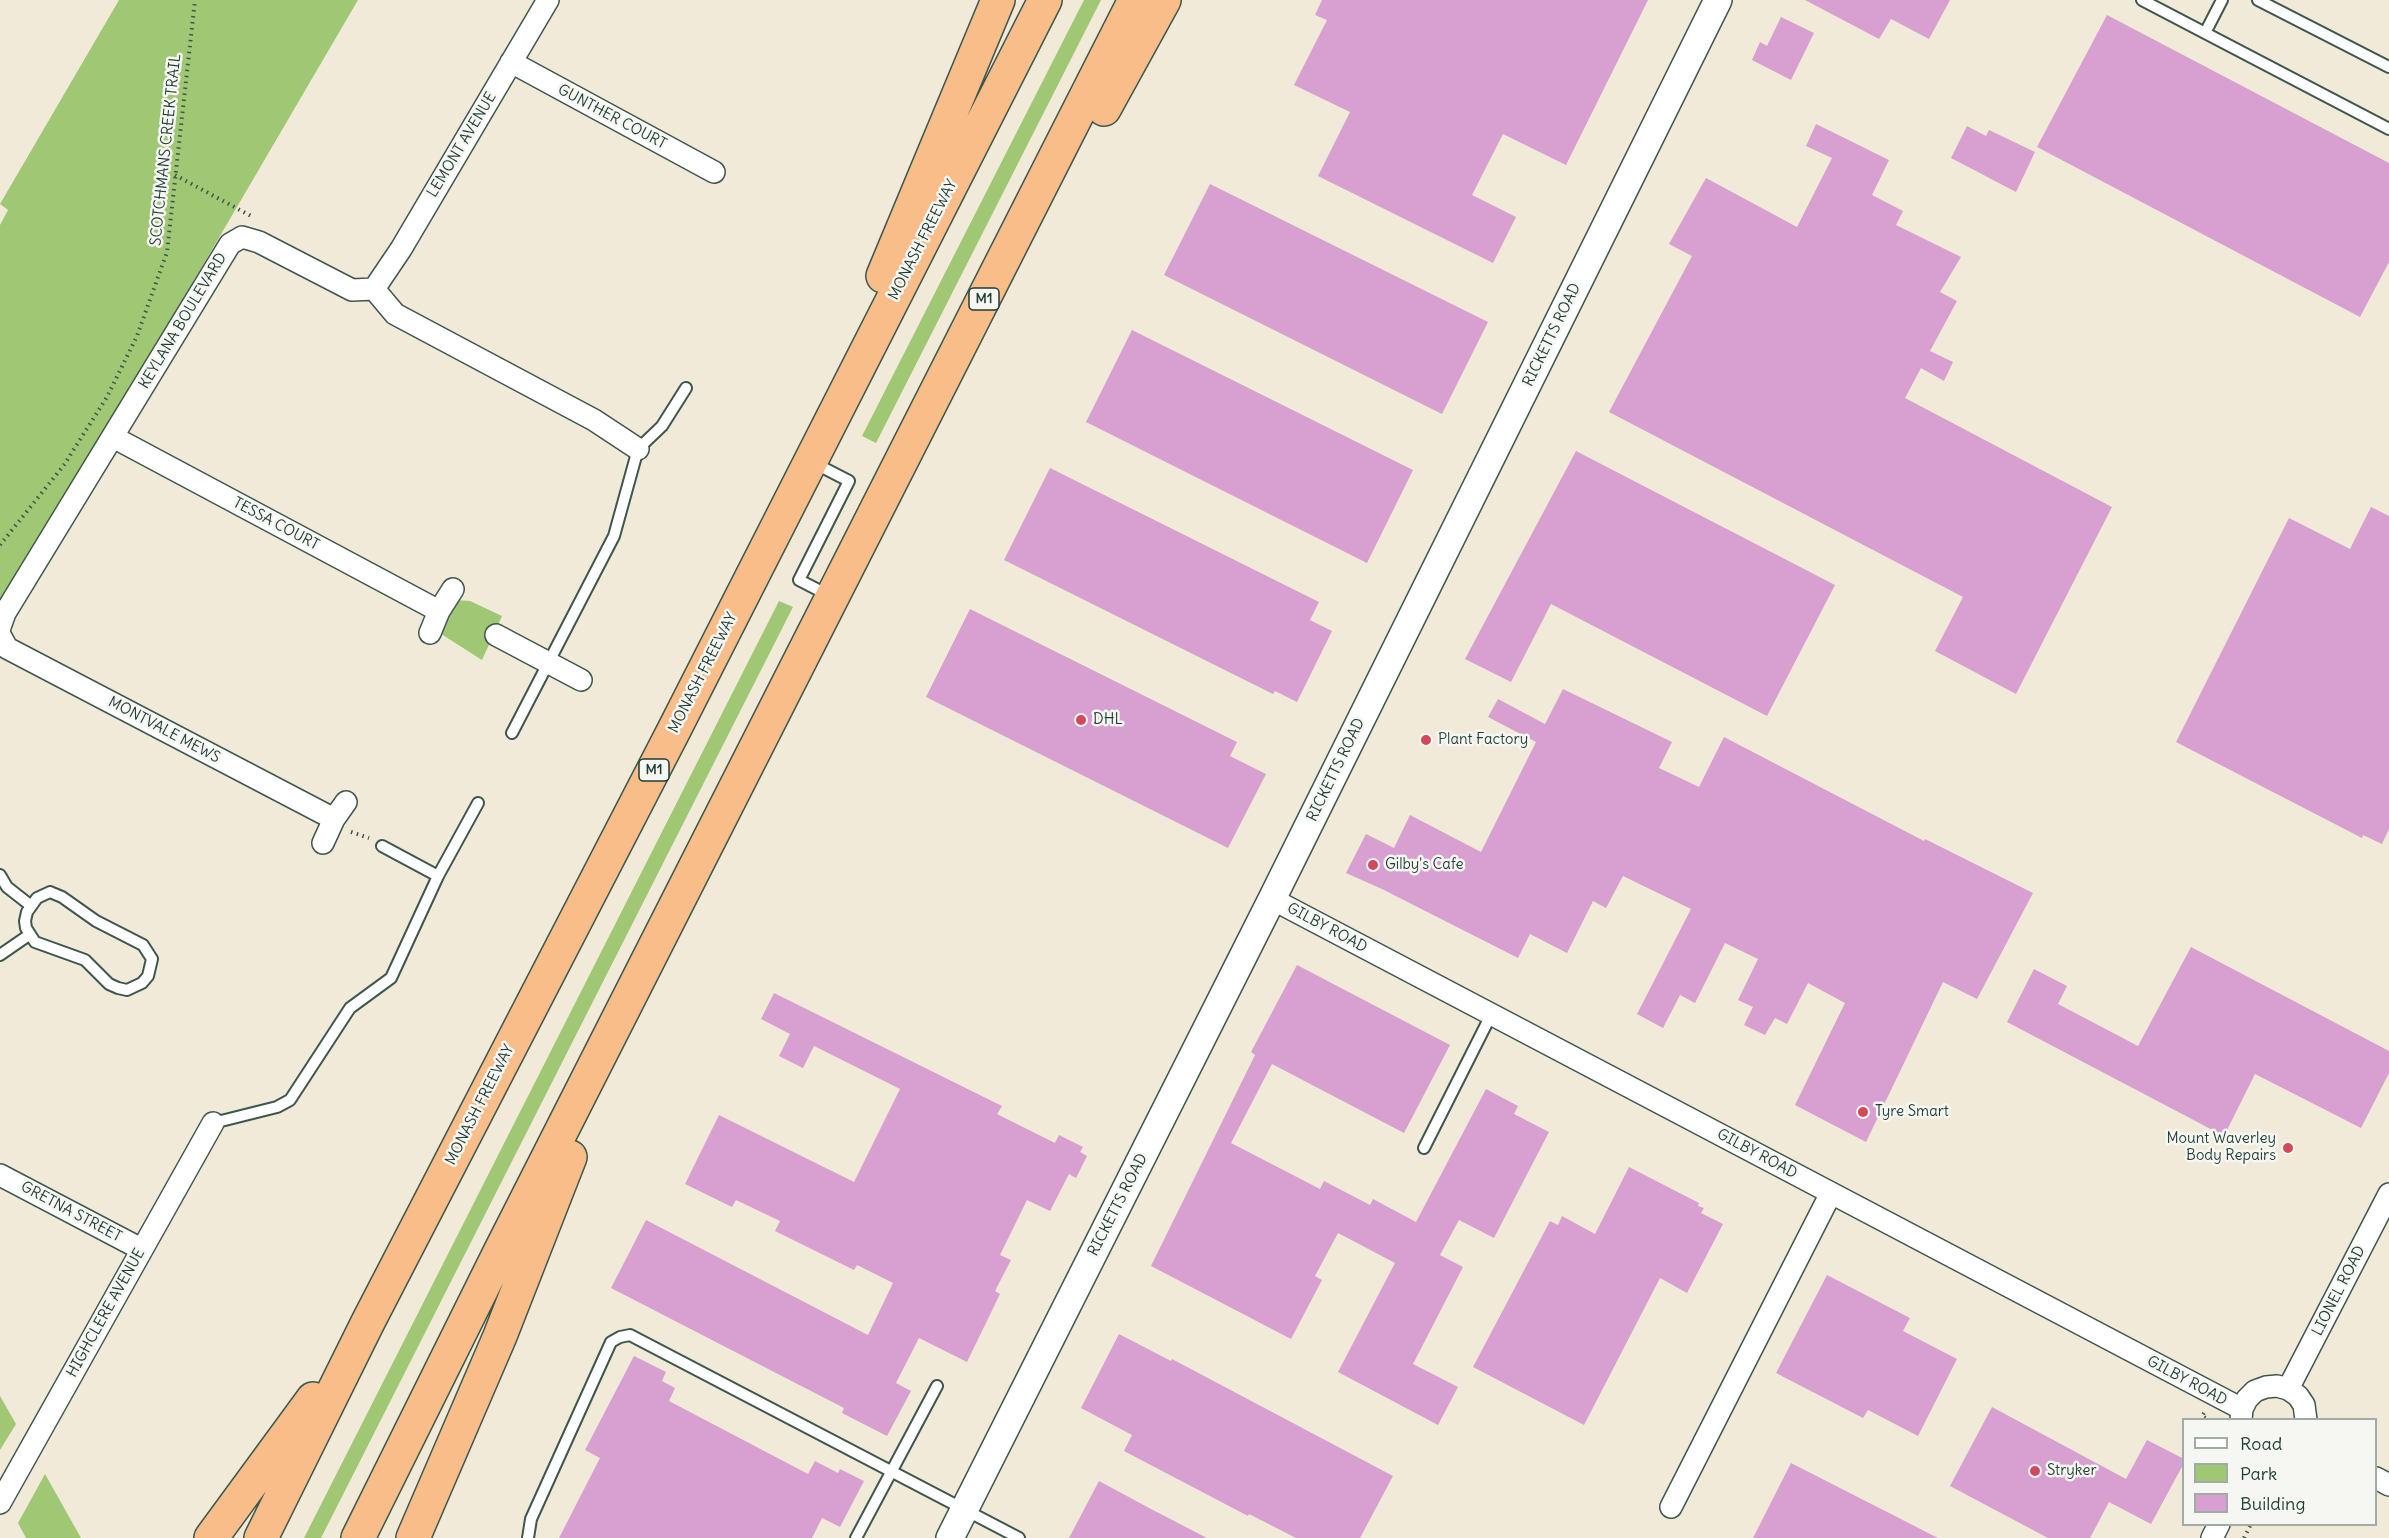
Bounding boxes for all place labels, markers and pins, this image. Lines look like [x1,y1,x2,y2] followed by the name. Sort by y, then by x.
[1093,711,1123,729] place label: DHL
[1074,713,1088,727] marker: DHL
[1438,731,1528,749] place label: Plant Factory
[1419,733,1433,747] marker: Plant Factory
[1385,856,1464,874] place label: Gilby's Cafe
[1366,858,1380,872] marker: Gilby's Cafe
[1875,1103,1949,1121] place label: Tyre Smart
[1856,1105,1870,1119] marker: Tyre Smart
[2166,1130,2276,1165] place label: Mount Waverley Body Repairs
[2281,1141,2295,1155] marker: Mount Waverley Body Repairs
[2047,1462,2097,1480] place label: Stryker
[2028,1464,2042,1478] marker: Stryker

